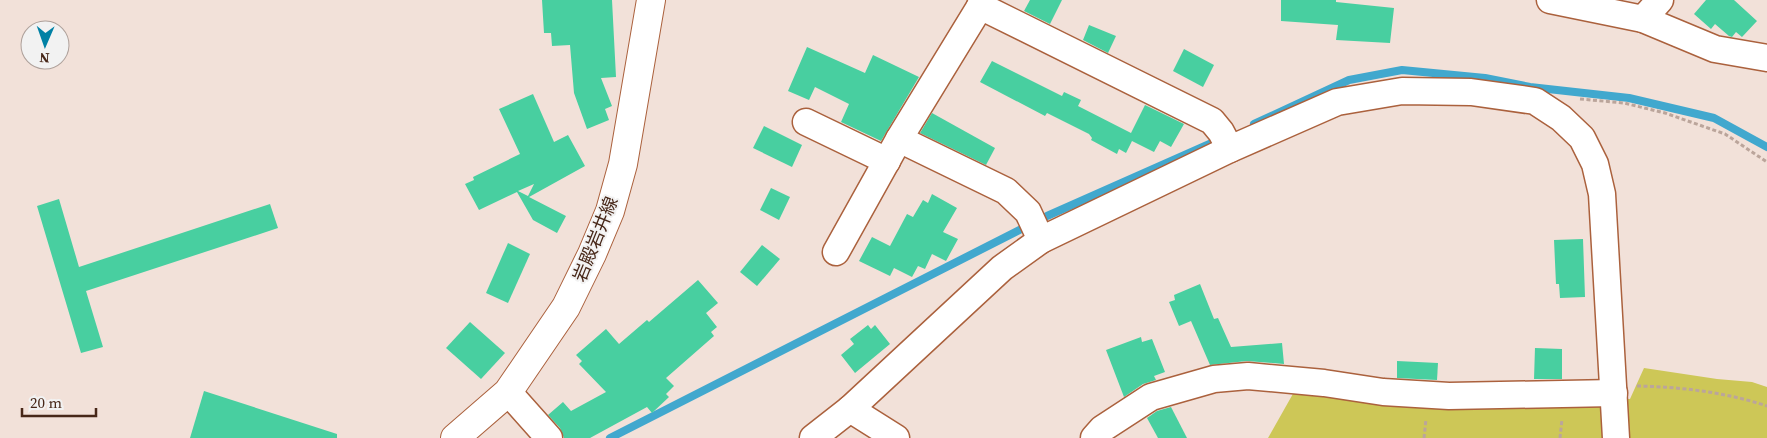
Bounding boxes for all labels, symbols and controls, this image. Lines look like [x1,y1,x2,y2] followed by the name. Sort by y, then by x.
[20,20,70,70] north arrow
[39,48,50,68] text: N
[567,193,623,285] street label: 岩殿岩井線
[22,386,96,418] scale bar
[30,392,62,413] text: 20 m

